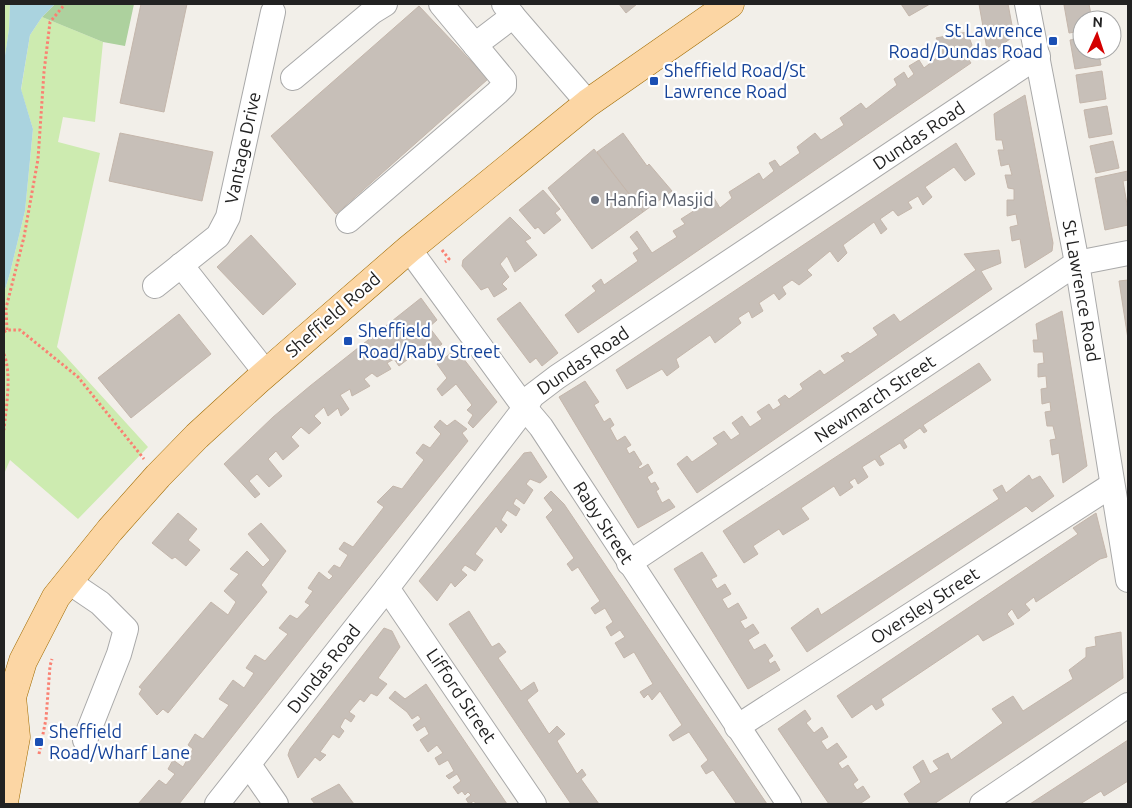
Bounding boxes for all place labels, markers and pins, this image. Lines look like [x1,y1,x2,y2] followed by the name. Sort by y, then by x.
[888,20,1043,61] place label: St Lawrence Road/Dundas Road
[1047,35,1059,47] marker: St Lawrence Road/Dundas Road
[664,60,806,101] place label: Sheffield Road/St Lawrence Road
[648,75,660,87] marker: Sheffield Road/St Lawrence Road
[605,189,714,209] place label: Hanfia Masjid
[589,194,601,206] marker: Hanfia Masjid
[358,320,500,361] place label: Sheffield Road/Raby Street
[342,335,354,347] marker: Sheffield Road/Raby Street
[49,721,190,762] place label: Sheffield Road/Wharf Lane
[33,736,45,748] marker: Sheffield Road/Wharf Lane

